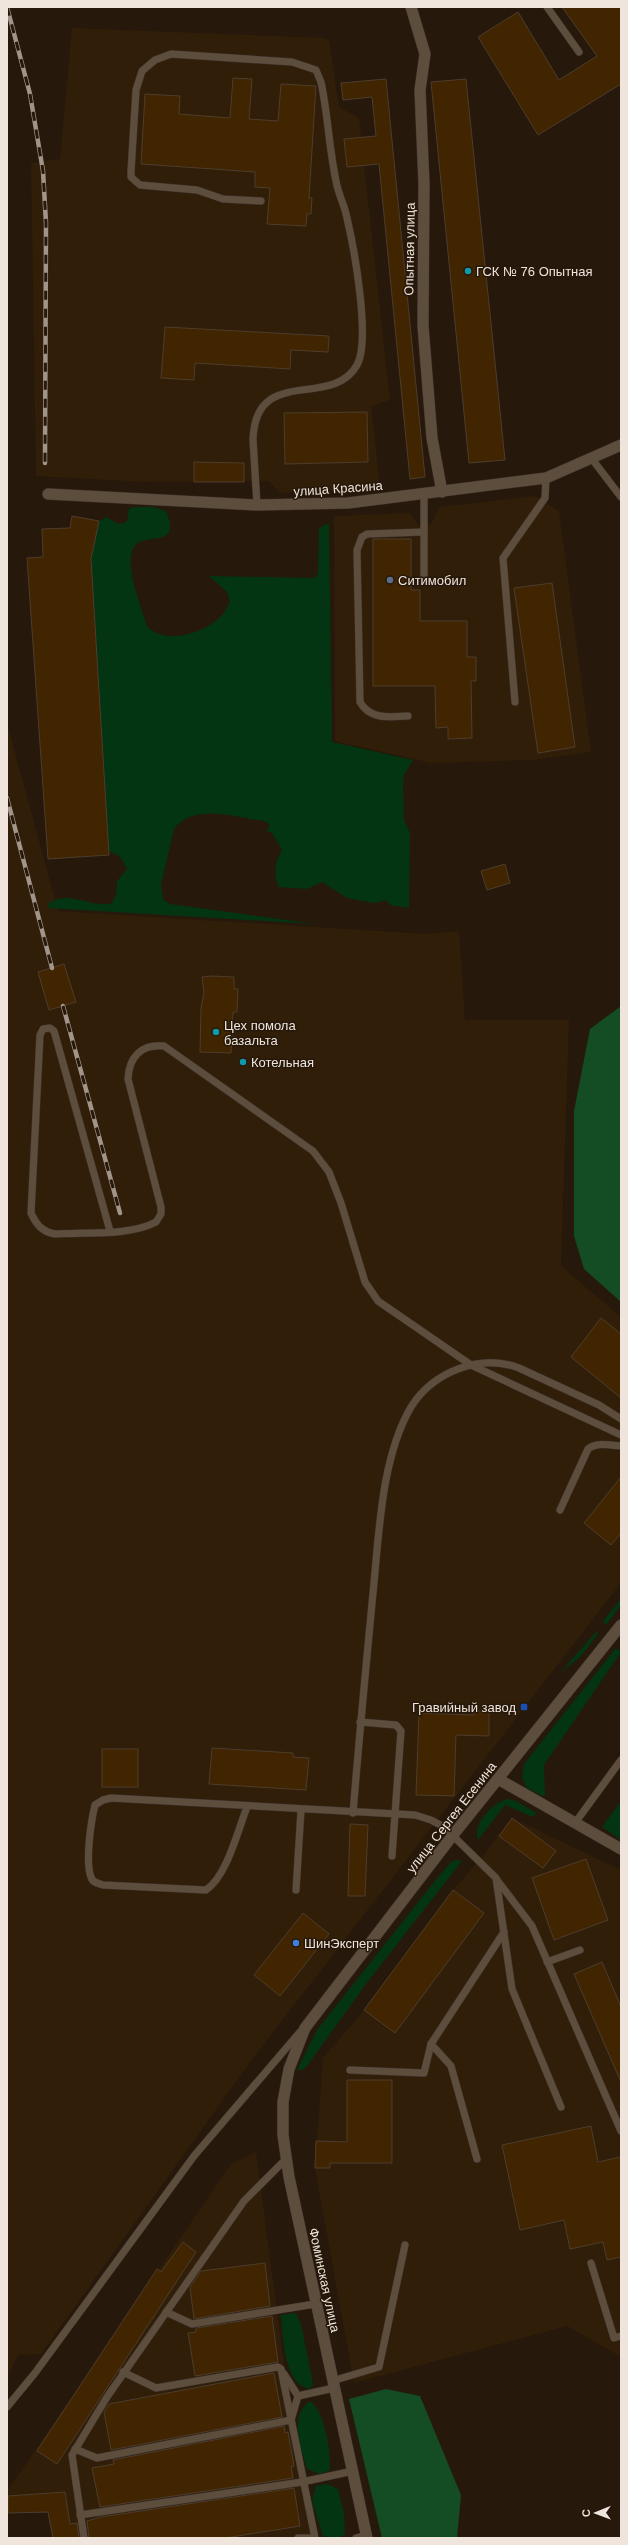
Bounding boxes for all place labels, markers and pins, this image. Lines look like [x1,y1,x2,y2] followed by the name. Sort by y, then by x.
[476,264,593,279] place label: ГСК № 76 Опытная
[463,266,473,276] marker: ГСК № 76 Опытная
[398,573,466,588] place label: Ситимобил
[385,575,395,585] marker: Ситимобил
[224,1018,296,1048] place label: Цех помола базальта
[211,1027,221,1037] marker: Цех помола базальта
[251,1055,314,1070] place label: Котельная
[238,1057,248,1067] marker: Котельная
[412,1700,516,1715] place label: Гравийный завод
[519,1702,529,1712] marker: Гравийный завод
[304,1936,379,1951] place label: ШинЭксперт
[291,1938,301,1948] marker: ШинЭксперт

